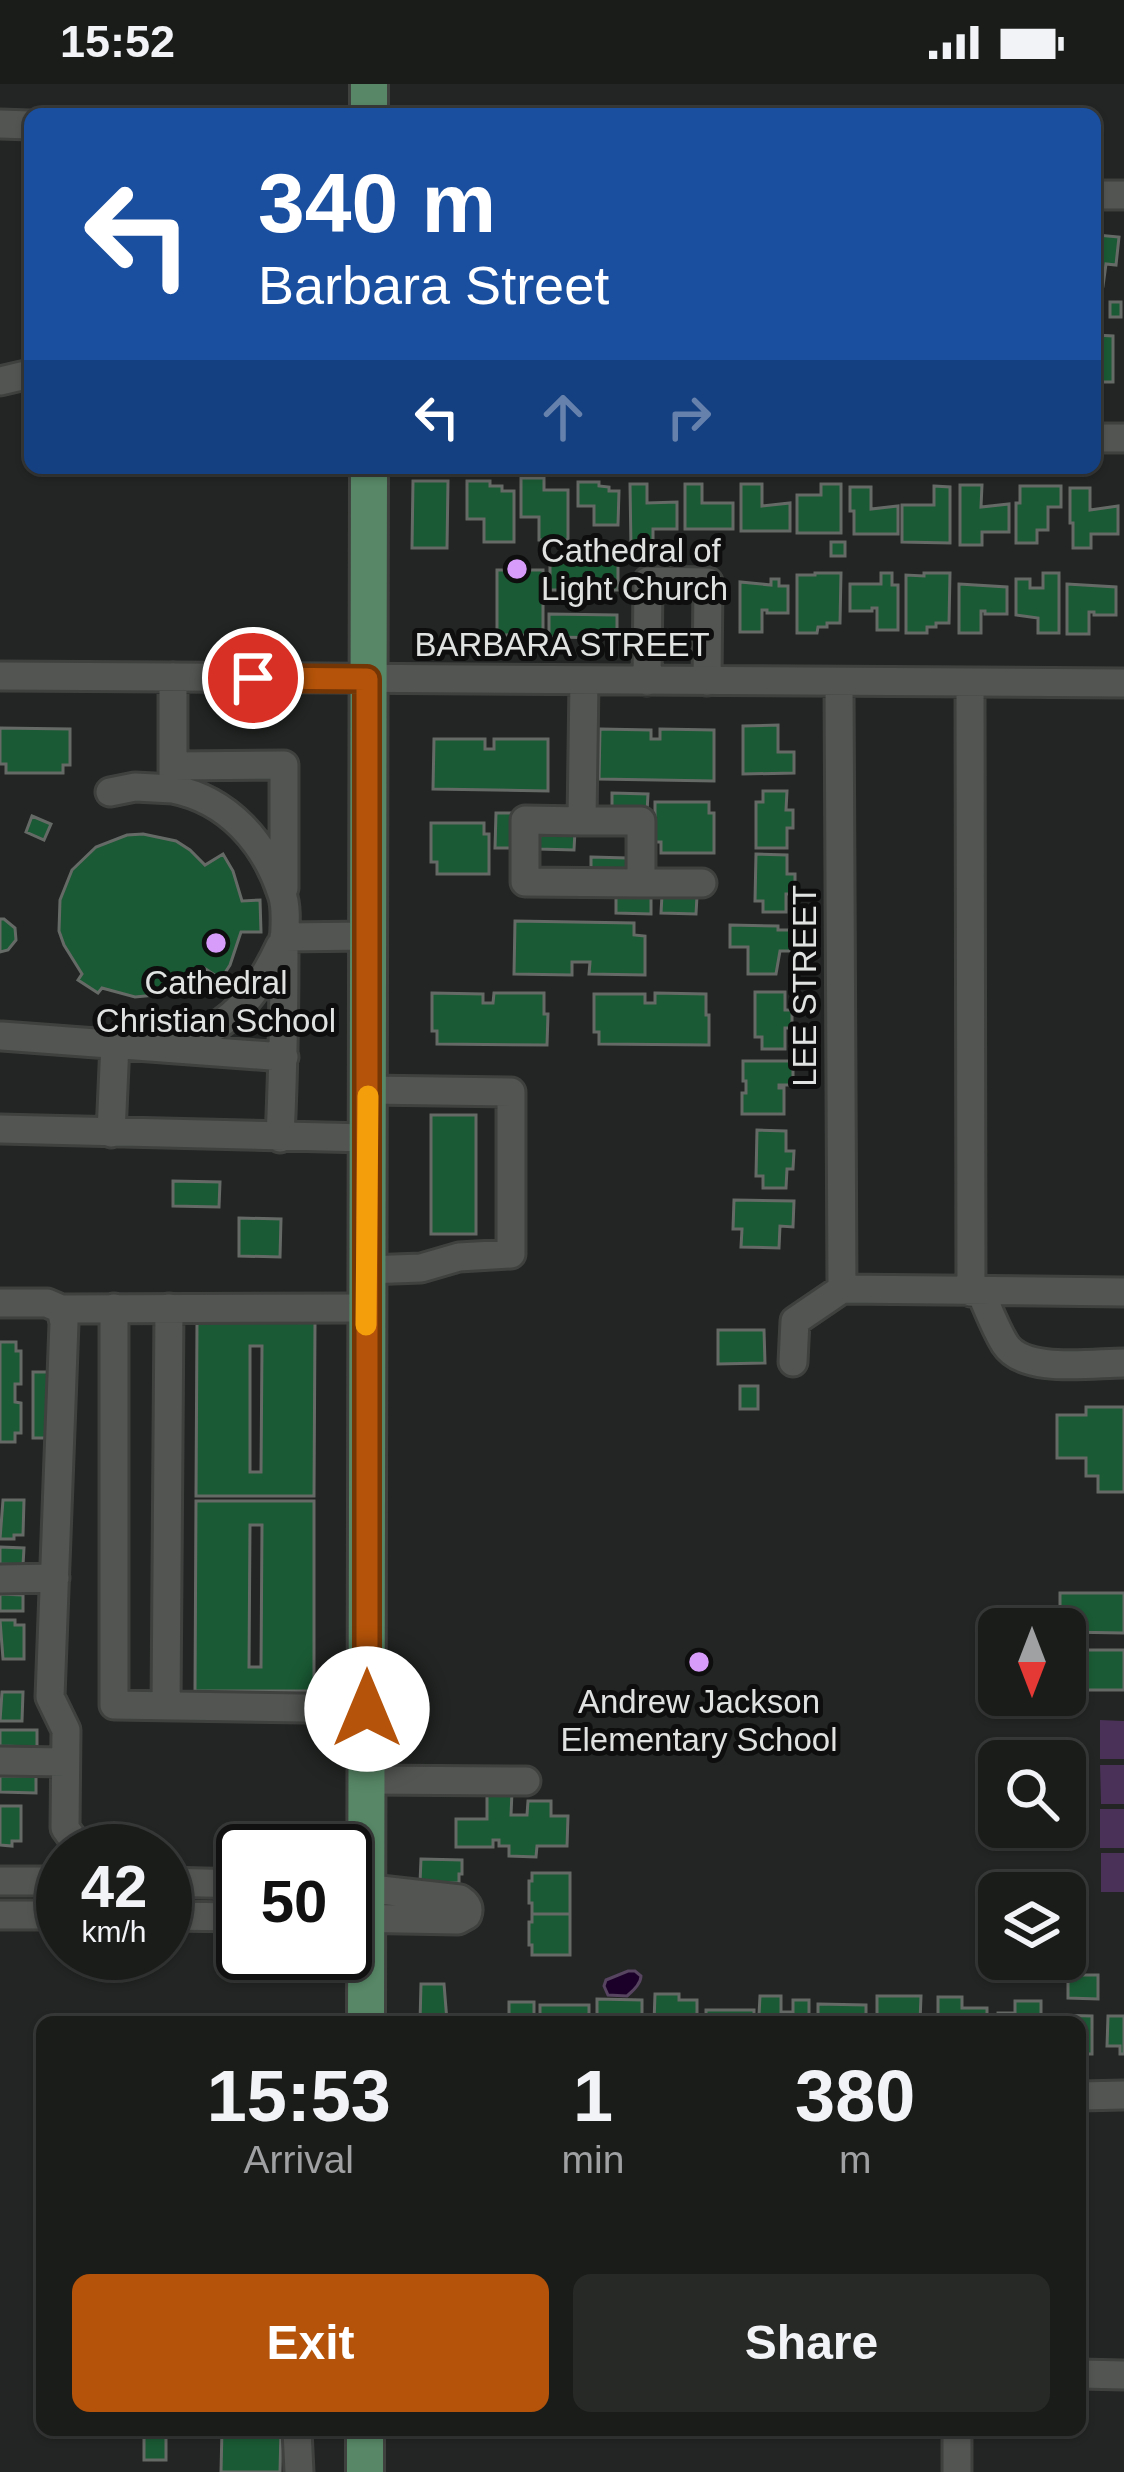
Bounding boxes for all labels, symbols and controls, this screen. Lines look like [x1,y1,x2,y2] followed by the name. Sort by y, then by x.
[60,16,175,67] text: 15:52
[60,156,216,312] icon: left
[258,156,496,250] text: 340 m
[258,255,609,315] text: Barbara Street
[404,384,470,450] icon: left
[530,384,596,450] icon: ahead
[656,384,722,450] icon: right
[541,532,728,607] place label: Cathedral of Light Church
[504,556,530,582] marker: Cathedral of Light Church
[414,626,710,663] street label: BARBARA STREET
[202,627,304,729] pin
[220,645,286,711] icon: arrive
[786,885,823,1087] street label: LEE STREET
[203,930,229,956] marker: Cathedral Christian School
[96,964,336,1039] place label: Cathedral Christian School
[978,1608,1086,1716] north arrow
[978,1608,1086,1980] map controls
[304,1646,430,1772] position arrow
[686,1649,712,1675] marker: Andrew Jackson Elementary School
[561,1683,837,1758] place label: Andrew Jackson Elementary School
[978,1740,1086,1848] button: search
[216,1824,372,1980] speed limit sign: 50
[81,1853,147,1920] text: 42
[978,1872,1086,1980] button: layers
[81,1915,147,1948] text: km/h
[207,2056,391,2136] text: 15:53
[573,2056,613,2136] text: 1
[795,2056,915,2136] text: 380
[244,2138,354,2181] text: Arrival
[562,2138,624,2181] text: min
[839,2138,871,2181] text: m
[72,2274,549,2412] button: Exit
[573,2274,1050,2412] button: Share

